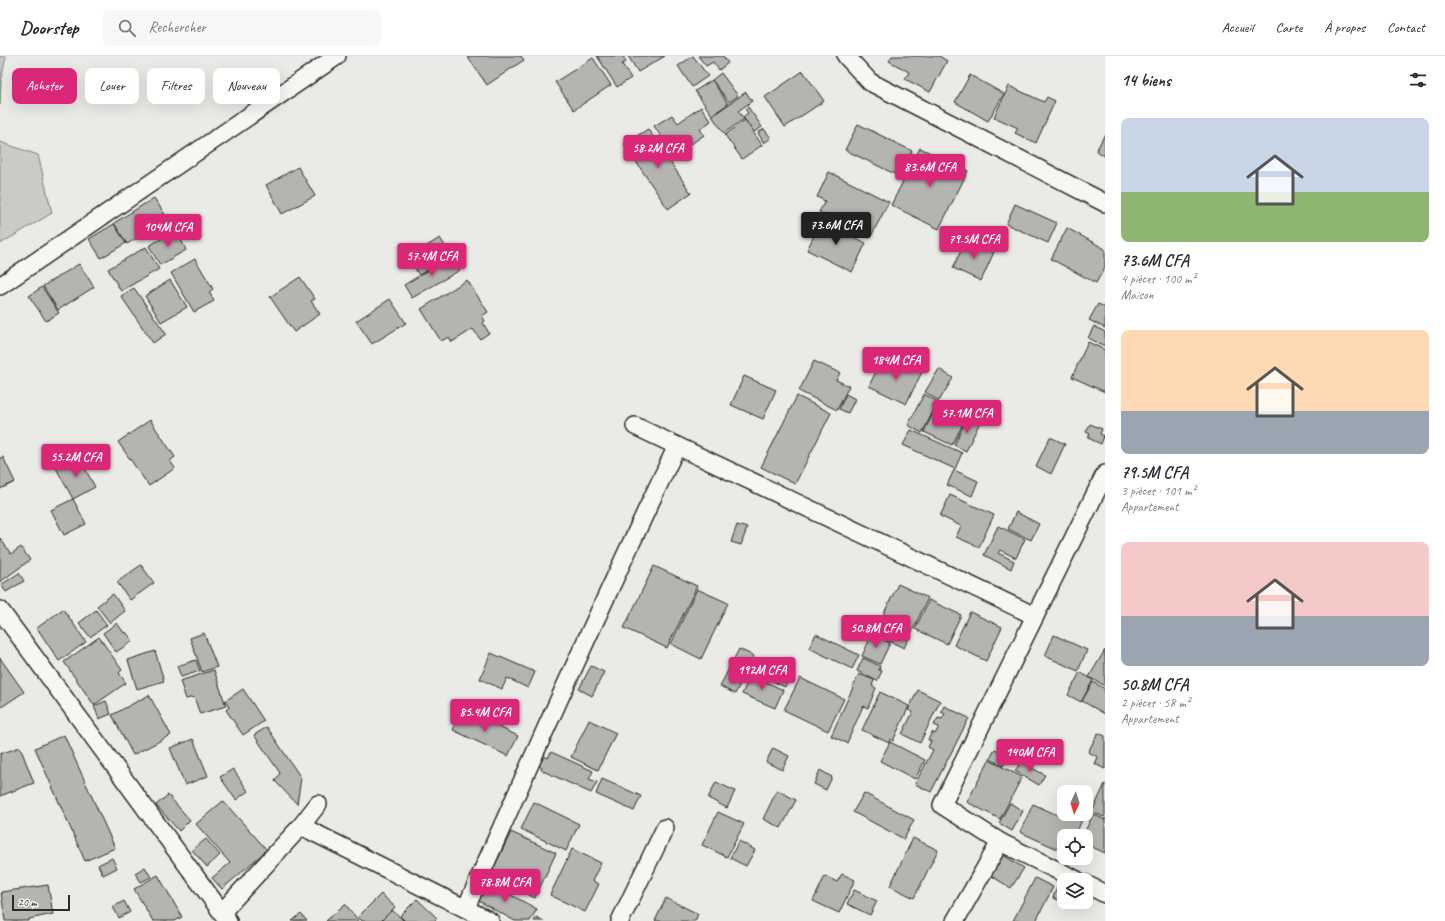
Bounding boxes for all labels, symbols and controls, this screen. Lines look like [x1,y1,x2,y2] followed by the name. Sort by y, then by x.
[102,10,382,46] search box
[20,16,78,40] text: Doorstep
[116,17,138,39] icon: search
[148,18,206,37] text: Rechercher
[1222,19,1253,36] text: Accueil
[1275,19,1302,36] text: Carte
[1324,19,1365,36] text: À propos
[1387,19,1425,36] text: Contact
[12,68,77,104] chip: Acheter
[85,68,139,104] chip: Louer
[147,68,205,104] chip: Filtres
[213,68,280,104] chip: Nouveau
[1407,69,1429,91] icon: filters
[1121,70,1171,91] text: 14 biens
[612,135,704,169] pin: 58.2M CFA
[632,140,684,156] text: 58.2M CFA
[1239,144,1311,216] icon: home
[884,154,976,188] pin: 83.6M CFA
[904,159,956,175] text: 83.6M CFA
[790,212,882,246] pin: 73.6M CFA
[127,214,209,248] pin: 104M CFA
[810,217,862,233] text: 73.6M CFA
[144,219,192,235] text: 104M CFA
[928,226,1020,260] pin: 79.5M CFA
[948,231,1000,247] text: 79.5M CFA
[386,243,478,277] pin: 57.4M CFA
[406,248,458,264] text: 57.4M CFA
[1121,250,1189,271] text: 73.6M CFA
[1121,271,1196,287] text: 4 pièces · 100 m²
[1121,287,1153,303] text: Maison
[855,347,937,381] pin: 184M CFA
[872,352,920,368] text: 184M CFA
[1239,356,1311,428] icon: home
[921,400,1013,434] pin: 57.1M CFA
[941,405,993,421] text: 57.1M CFA
[30,444,122,478] pin: 55.2M CFA
[50,449,102,465] text: 55.2M CFA
[1121,462,1188,483] text: 79.5M CFA
[1121,483,1196,499] text: 3 pièces · 101 m²
[1121,499,1179,515] text: Appartement
[1239,568,1311,640] icon: home
[830,615,922,649] pin: 50.8M CFA
[850,620,902,636] text: 50.8M CFA
[721,657,803,691] pin: 192M CFA
[738,662,786,678] text: 192M CFA
[1121,674,1188,695] text: 50.8M CFA
[1121,695,1190,711] text: 2 pièces · 58 m²
[439,699,531,733] pin: 85.4M CFA
[459,704,511,720] text: 85.4M CFA
[1121,711,1179,727] text: Appartement
[989,739,1071,773] pin: 140M CFA
[1006,744,1054,760] text: 140M CFA
[1057,785,1093,821] north arrow
[1057,785,1093,909] map controls
[1057,829,1093,865] button: locate
[459,869,551,903] pin: 78.8M CFA
[1057,873,1093,909] button: layers
[479,874,531,890] text: 78.8M CFA
[12,893,70,912] scale bar
[18,895,37,909] text: 20 m

